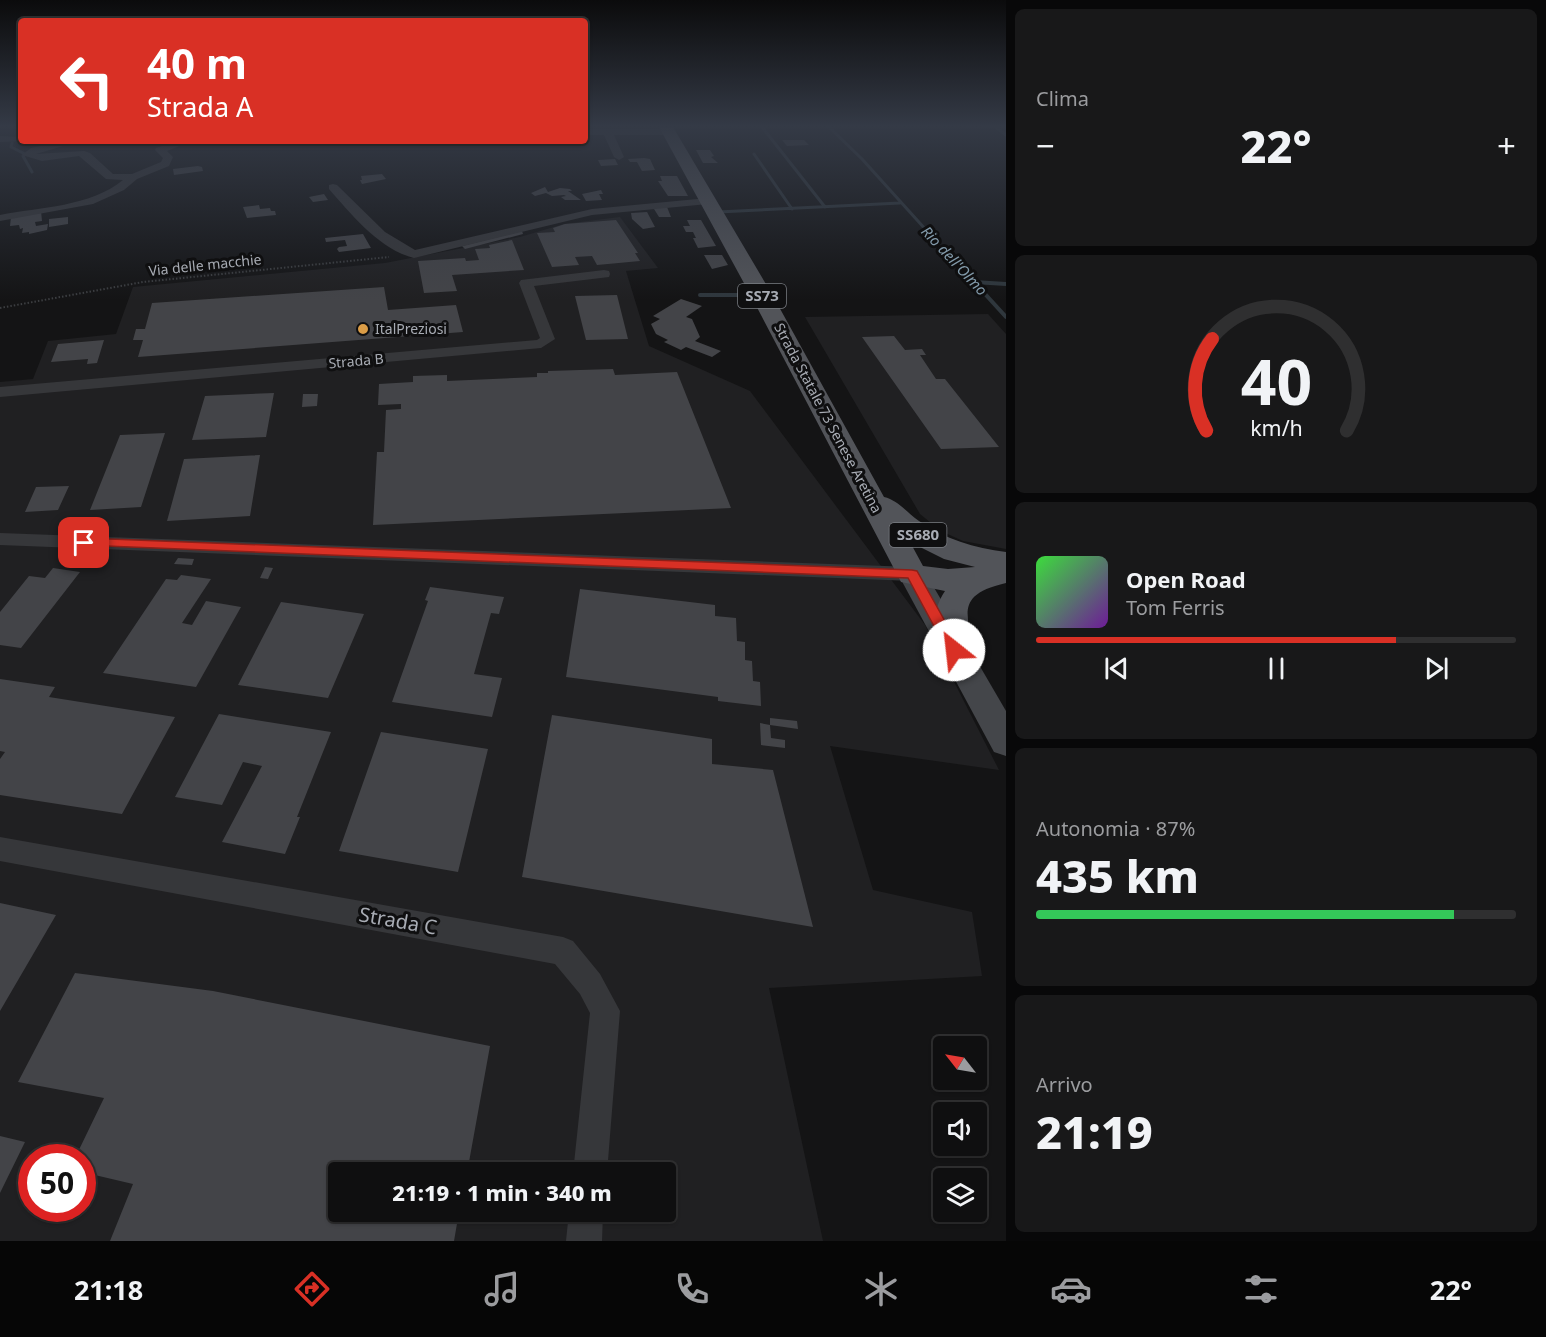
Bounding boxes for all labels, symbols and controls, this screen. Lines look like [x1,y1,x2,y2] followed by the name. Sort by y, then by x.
[147,34,247,91] text: 40 m
[48,42,126,120] icon: left
[1036,85,1089,112] text: Clima
[147,88,253,125] text: Strada A
[1240,115,1312,176] text: 22°
[1036,123,1055,168] text: −
[1497,123,1516,168] text: +
[917,221,992,299] water label: Rio dell'Olmo
[148,249,262,280] street label: Via delle macchie
[738,284,786,308] road number: SS73
[375,319,447,338] place label: ItalPreziosi
[770,320,887,516] street label: Strada Statale 73 Senese Aretina
[356,322,370,336] marker: ItalPreziosi
[1240,338,1312,423] text: 40
[328,349,384,372] street label: Strada B
[1250,414,1302,443] text: km/h
[58,517,109,568] pin
[890,523,946,547] road number: SS680
[67,526,100,559] icon: arrive
[1126,564,1246,594] text: Open Road
[1126,594,1225,621] text: Tom Ferris
[922,618,986,682] position arrow
[1100,652,1133,685] icon: previous
[1260,652,1293,685] icon: pause
[1420,652,1453,685] icon: next
[1036,815,1195,842] text: Autonomia · 87%
[1036,845,1199,906] text: 435 km
[357,900,440,941] street label: Strada C
[933,1036,987,1090] north arrow
[933,1036,987,1222] map controls
[1036,1071,1093,1098] text: Arrivo
[1036,1101,1153,1162] text: 21:19
[933,1102,987,1156] button: sound
[18,1144,96,1222] speed limit sign: 50
[933,1168,987,1222] button: layers
[392,1177,612,1207] text: 21:19 · 1 min · 340 m
[291,1268,333,1310] icon: directions
[481,1268,523,1310] icon: music
[671,1268,713,1310] icon: phone
[860,1268,902,1310] icon: climate
[1050,1268,1092,1310] icon: car
[1240,1268,1282,1310] icon: filters
[74,1271,143,1308] text: 21:18
[1430,1271,1472,1308] text: 22°

